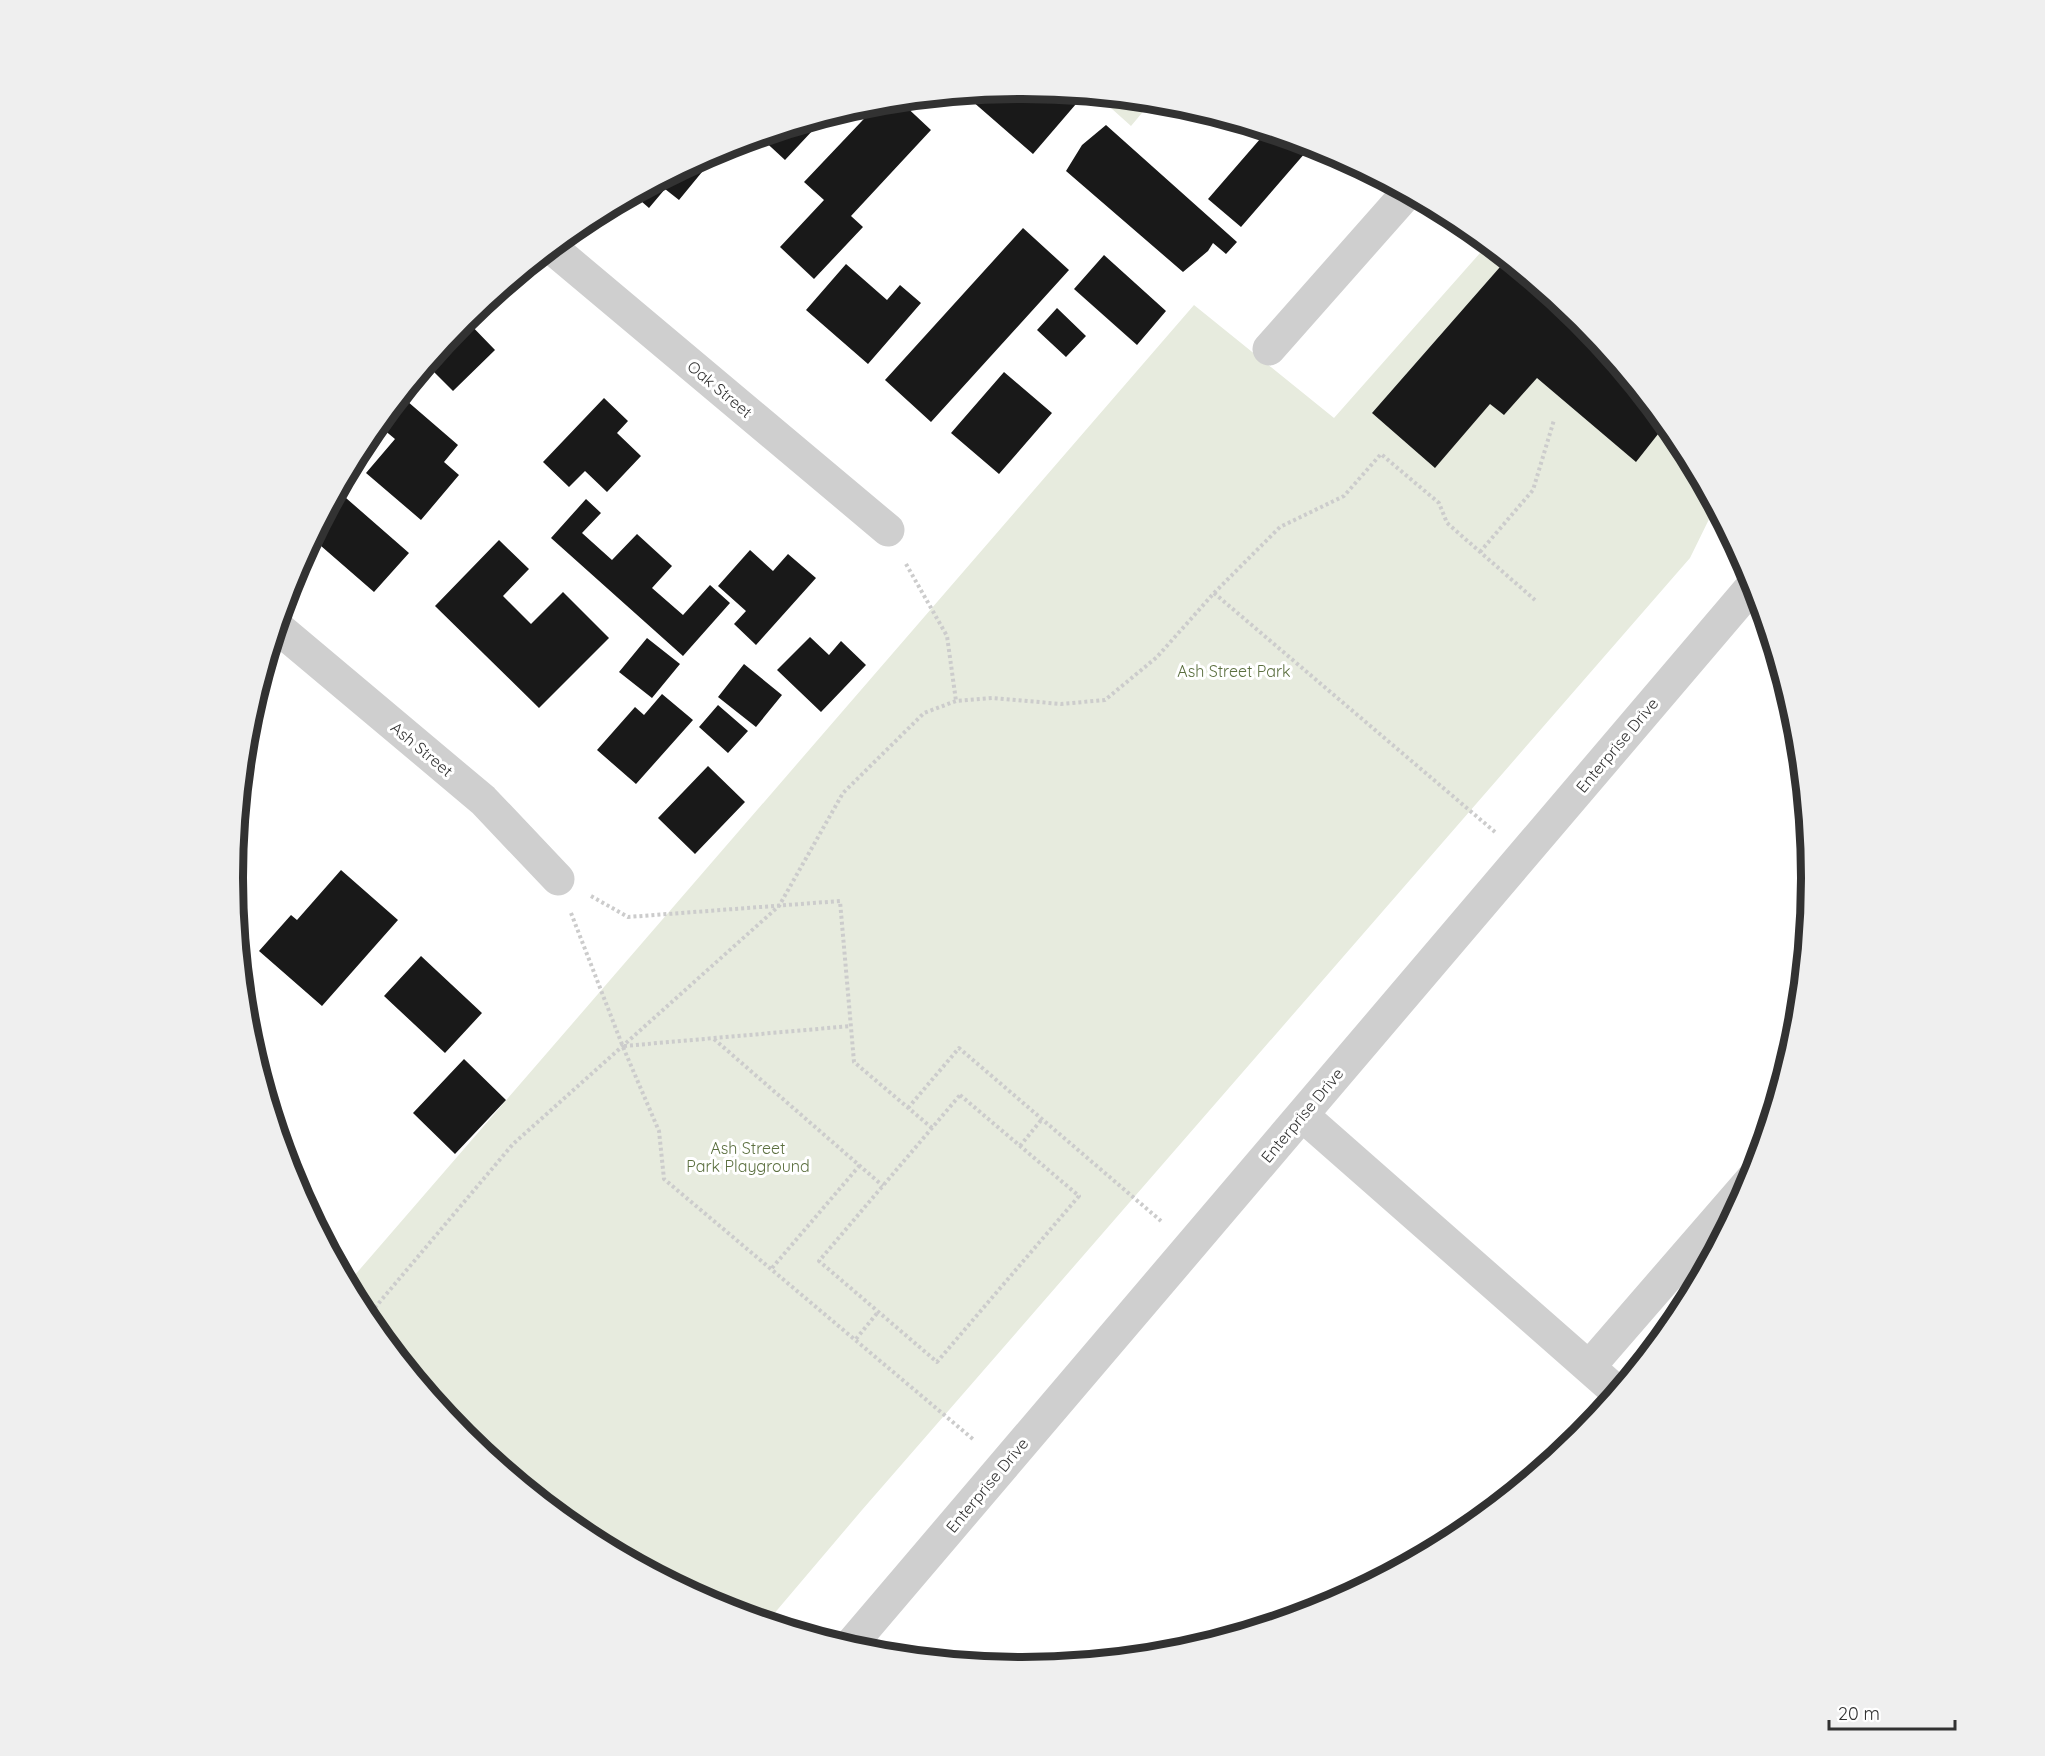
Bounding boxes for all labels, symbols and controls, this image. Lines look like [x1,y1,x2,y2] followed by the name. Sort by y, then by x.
[683,356,757,422] street label: Oak Street
[1177,661,1291,681] park label: Ash Street Park
[1572,694,1662,796] street label: Enterprise Drive
[387,717,457,781] street label: Ash Street
[1257,1064,1347,1166] street label: Enterprise Drive
[686,1138,810,1176] park label: Ash Street Park Playground
[942,1434,1032,1536] street label: Enterprise Drive
[1829,1693,1955,1731] scale bar
[1838,1702,1880,1725] text: 20 m

